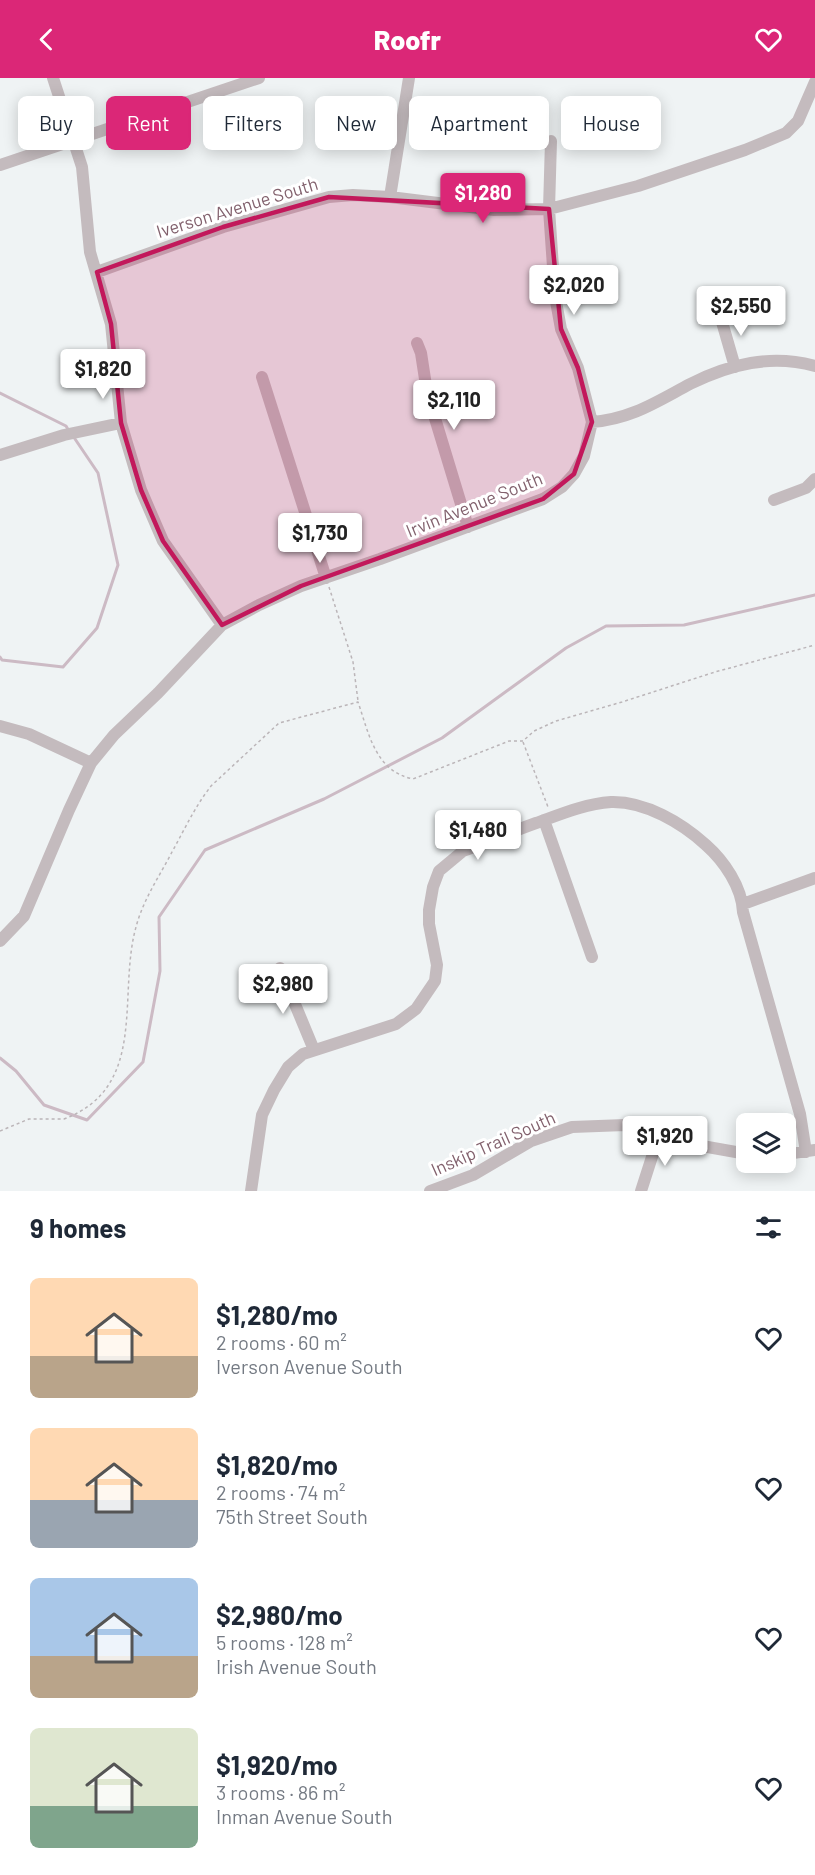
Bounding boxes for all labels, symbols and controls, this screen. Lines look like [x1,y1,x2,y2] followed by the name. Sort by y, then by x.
[30,23,63,56] icon: back
[374,23,441,55] text: Roofr
[752,23,785,56] icon: heart
[18,96,94,150] chip: Buy
[106,96,191,150] chip: Rent
[203,96,303,150] chip: Filters
[315,96,397,150] chip: New
[409,96,549,150] chip: Apartment
[561,96,661,150] chip: House
[154,172,320,242] street label: Iverson Avenue South
[434,173,532,224] pin: $1,280
[454,180,512,204] text: $1,280
[525,265,623,316] pin: $2,020
[543,272,605,296] text: $2,020
[692,286,790,337] pin: $2,550
[711,293,771,317] text: $2,550
[54,349,152,400] pin: $1,820
[74,356,132,380] text: $1,820
[405,380,503,431] pin: $2,110
[427,387,481,411] text: $2,110
[403,467,545,541] street label: Irvin Avenue South
[271,513,369,564] pin: $1,730
[292,520,348,544] text: $1,730
[429,810,527,861] pin: $1,480
[449,817,507,841] text: $1,480
[234,964,332,1015] pin: $2,980
[253,971,313,995] text: $2,980
[427,1106,559,1180] street label: Inskip Trail South
[736,1113,796,1173] map controls
[736,1113,796,1173] button: layers
[616,1116,714,1167] pin: $1,920
[636,1123,694,1147] text: $1,920
[752,1211,785,1244] icon: filters
[30,1212,126,1243] text: 9 homes
[216,1299,338,1330] text: $1,280/mo
[78,1302,150,1374] icon: home
[752,1322,785,1355] icon: heart
[216,1330,347,1354] text: 2 rooms · 60 m²
[216,1354,402,1378] text: Iverson Avenue South
[216,1449,338,1480] text: $1,820/mo
[78,1452,150,1524] icon: home
[752,1472,785,1505] icon: heart
[216,1480,346,1504] text: 2 rooms · 74 m²
[216,1504,368,1528] text: 75th Street South
[216,1599,343,1630] text: $2,980/mo
[78,1602,150,1674] icon: home
[752,1622,785,1655] icon: heart
[216,1630,353,1654] text: 5 rooms · 128 m²
[216,1654,377,1678] text: Irish Avenue South
[216,1749,338,1780] text: $1,920/mo
[78,1752,150,1824] icon: home
[752,1772,785,1805] icon: heart
[216,1780,345,1804] text: 3 rooms · 86 m²
[216,1804,392,1828] text: Inman Avenue South

